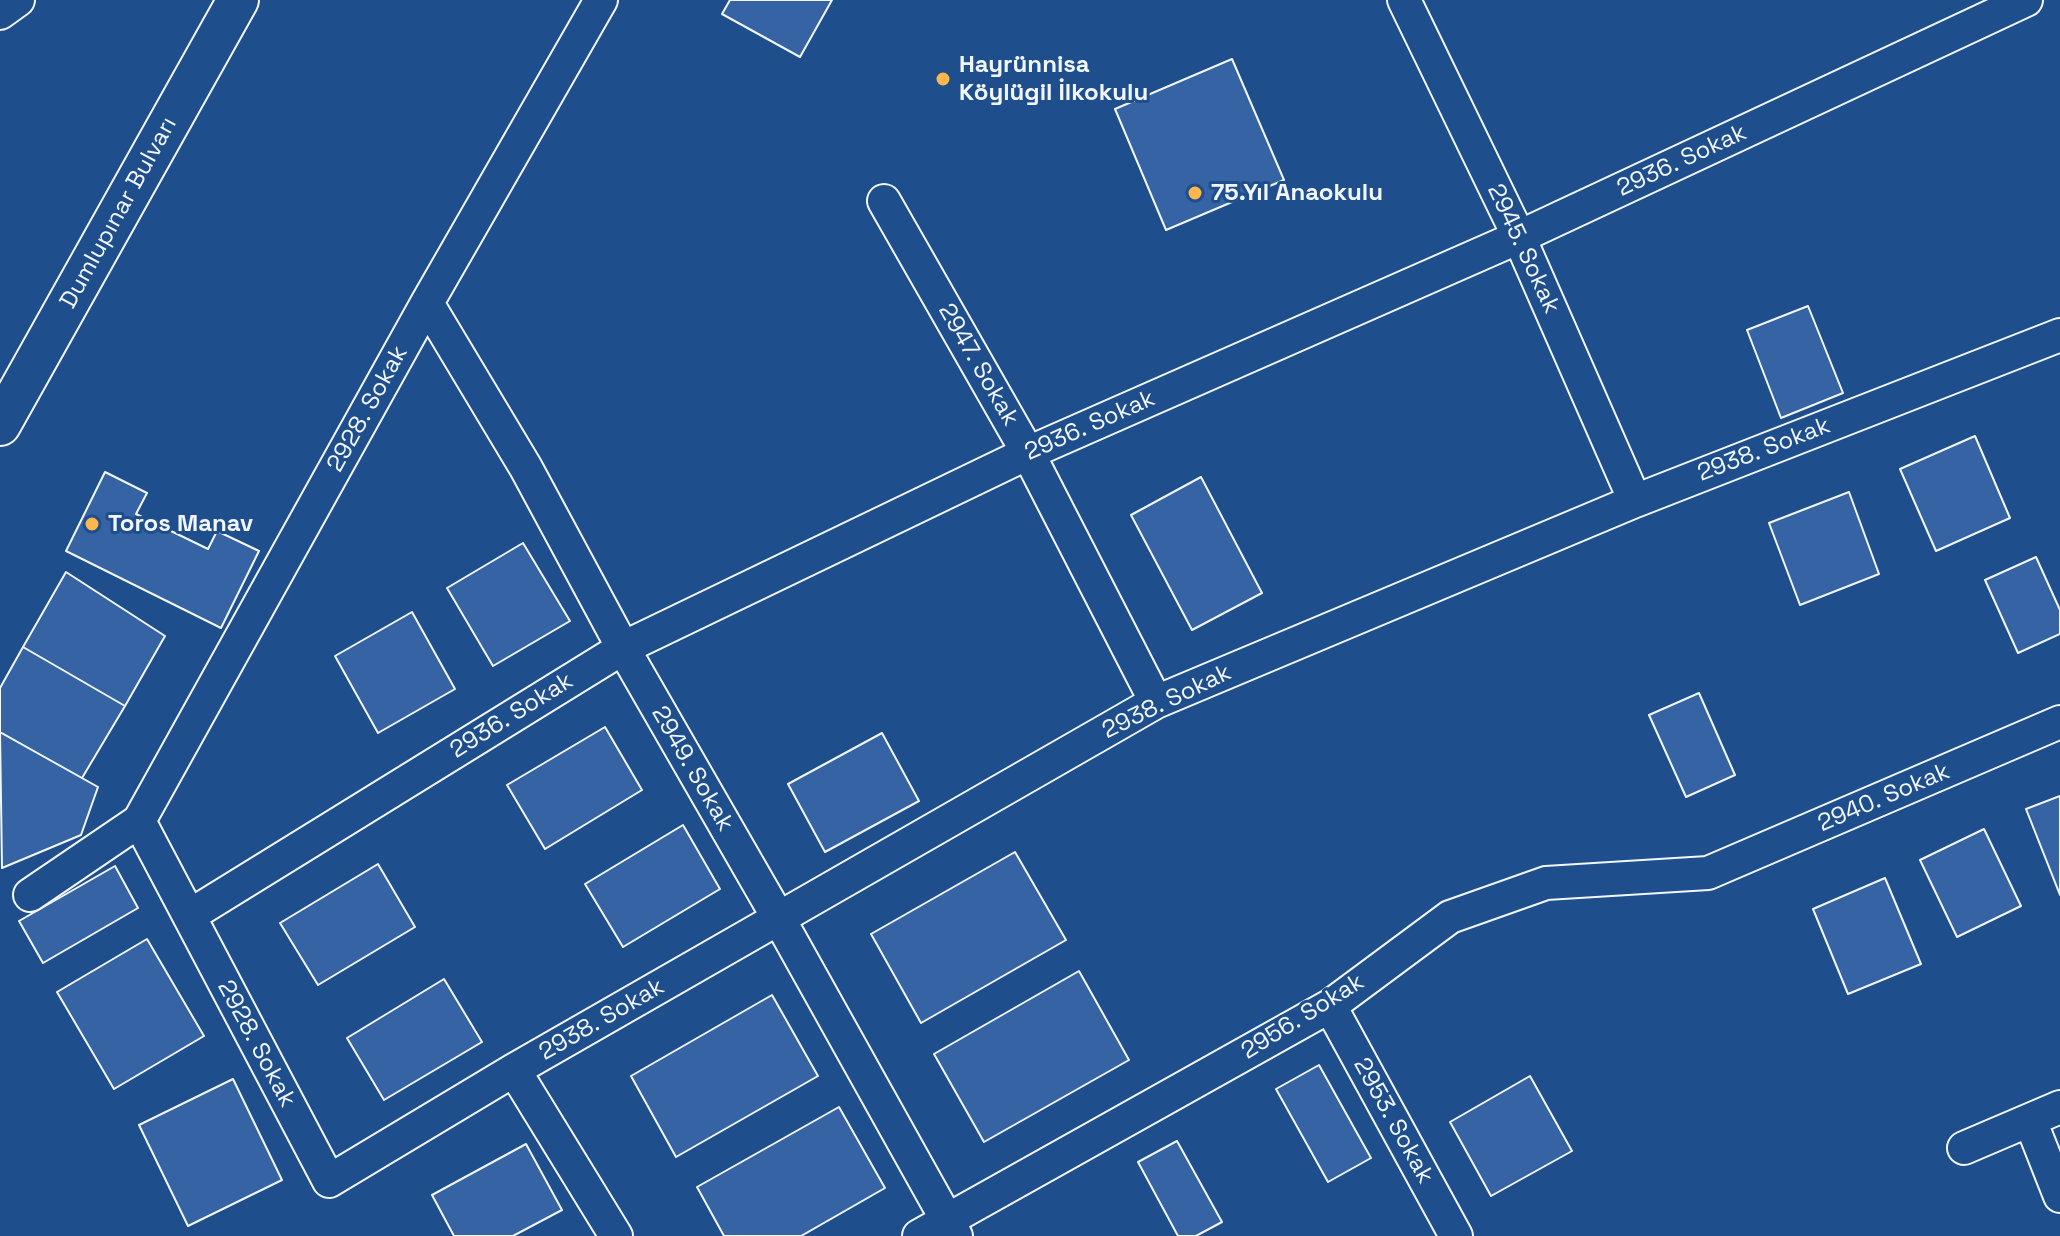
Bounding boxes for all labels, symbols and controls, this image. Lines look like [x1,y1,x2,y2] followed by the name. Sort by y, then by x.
[959,51,1148,107] place label: Hayrünnisa Köylügil İlkokulu
[934,70,952,88] marker: Hayrünnisa Köylügil İlkokulu
[54,112,184,314] street label: Dumlupınar Bulvarı
[1613,118,1751,204] street label: 2936. Sokak
[1211,179,1383,207] place label: 75.Yıl Anaokulu
[1480,180,1566,318] street label: 2945. Sokak
[1186,184,1204,202] marker: 75.Yıl Anaokulu
[931,299,1025,431] street label: 2947. Sokak
[322,341,414,477] street label: 2928. Sokak
[1020,384,1160,468] street label: 2936. Sokak
[1694,412,1834,488] street label: 2938. Sokak
[108,510,253,538] place label: Toros Manav
[83,515,101,533] marker: Toros Manav
[1098,658,1236,746] street label: 2938. Sokak
[445,667,579,765] street label: 2936. Sokak
[645,701,739,837] street label: 2949. Sokak
[1814,757,1954,839] street label: 2940. Sokak
[1236,968,1370,1066] street label: 2956. Sokak
[534,973,670,1067] street label: 2938. Sokak
[211,976,301,1112] street label: 2928. Sokak
[1347,1053,1439,1189] street label: 2953. Sokak

